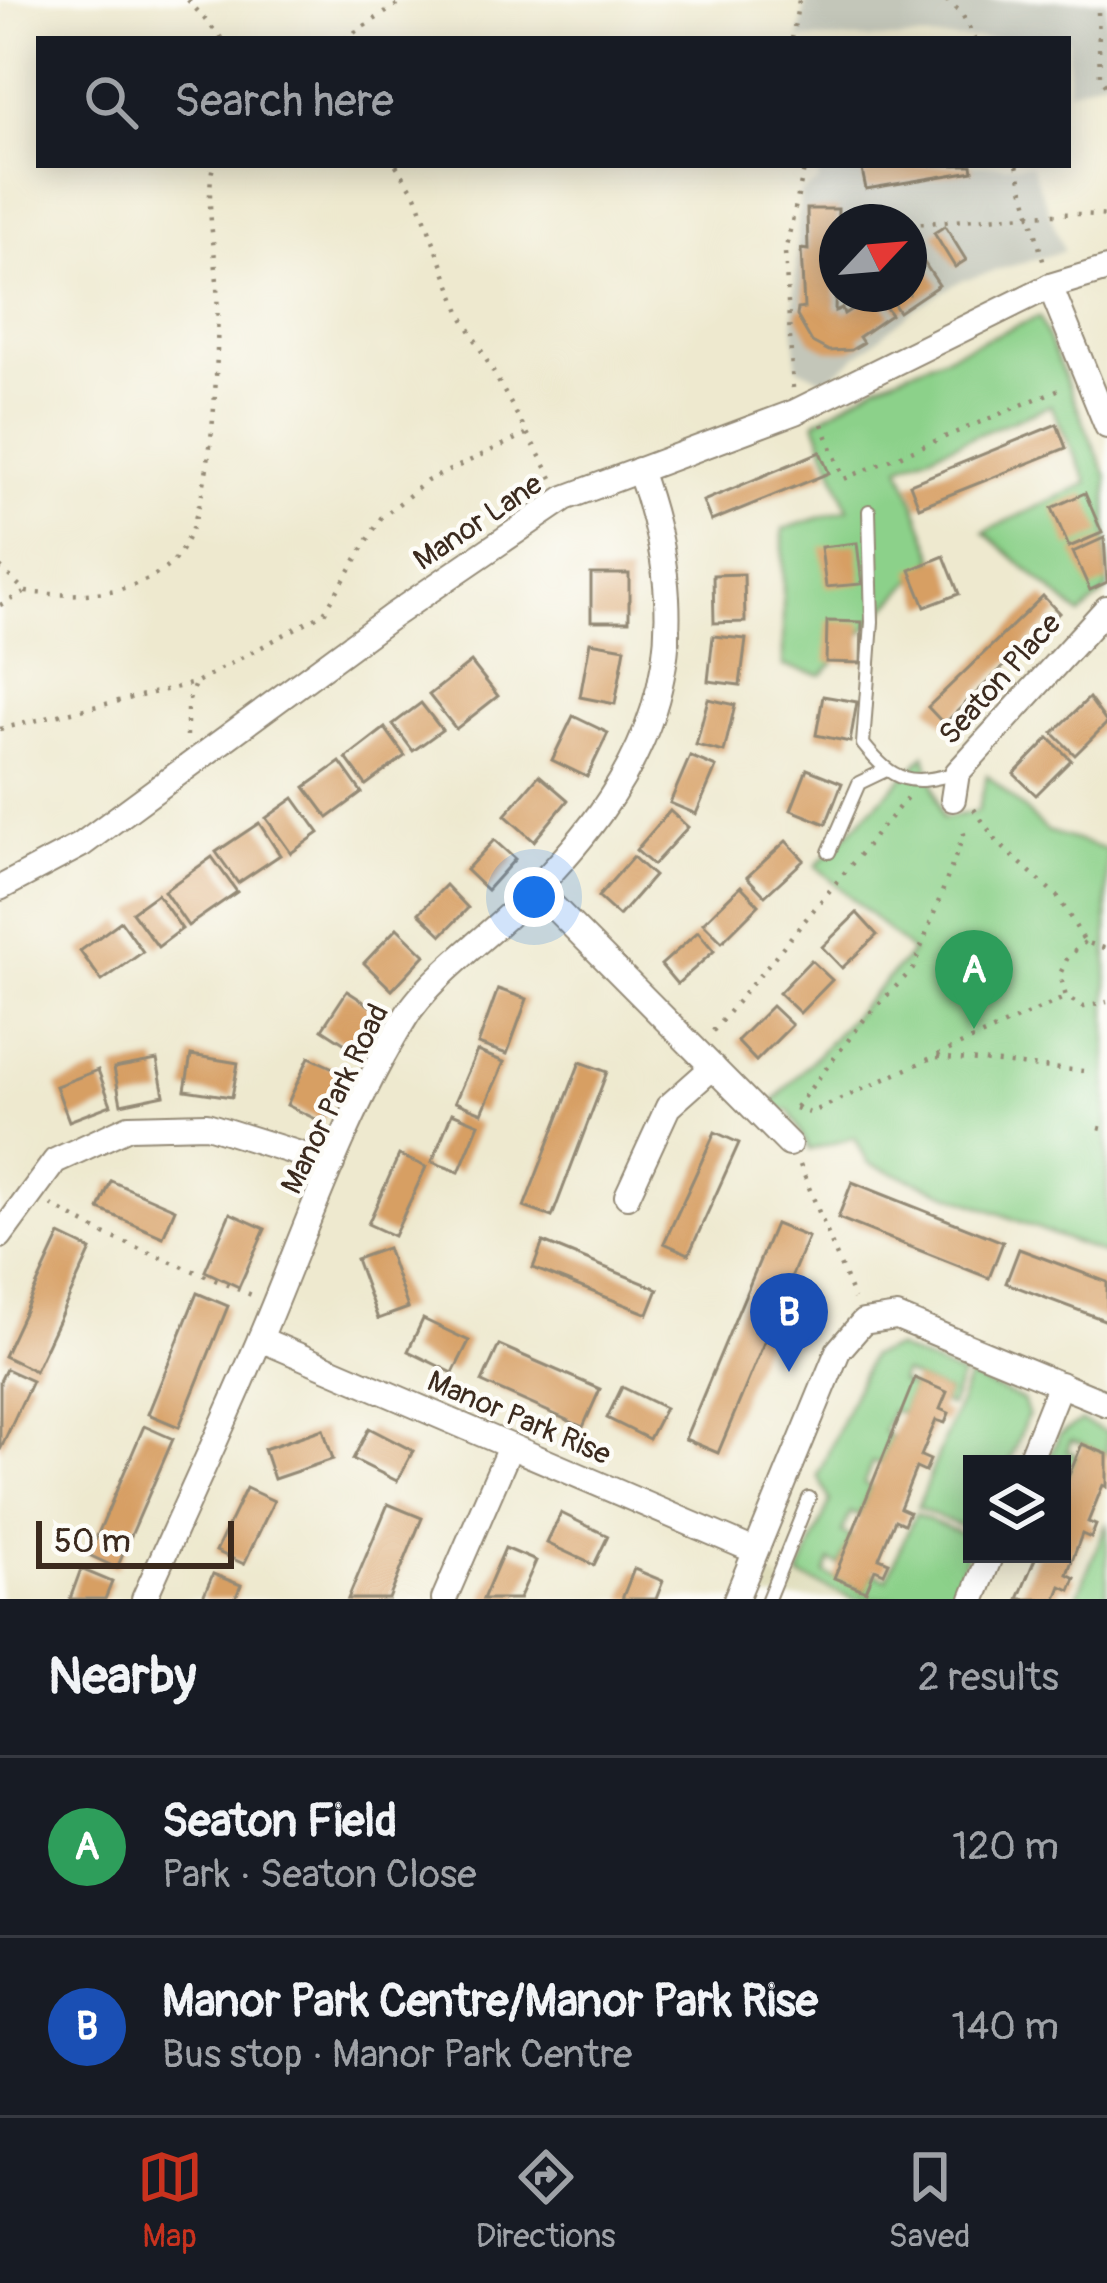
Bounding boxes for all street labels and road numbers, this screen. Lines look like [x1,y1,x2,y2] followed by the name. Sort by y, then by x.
[407,465,550,579] street label: Manor Lane
[931,605,1069,752] street label: Seaton Place
[273,998,397,1200] street label: Manor Park Road
[422,1363,616,1473] street label: Manor Park Rise

